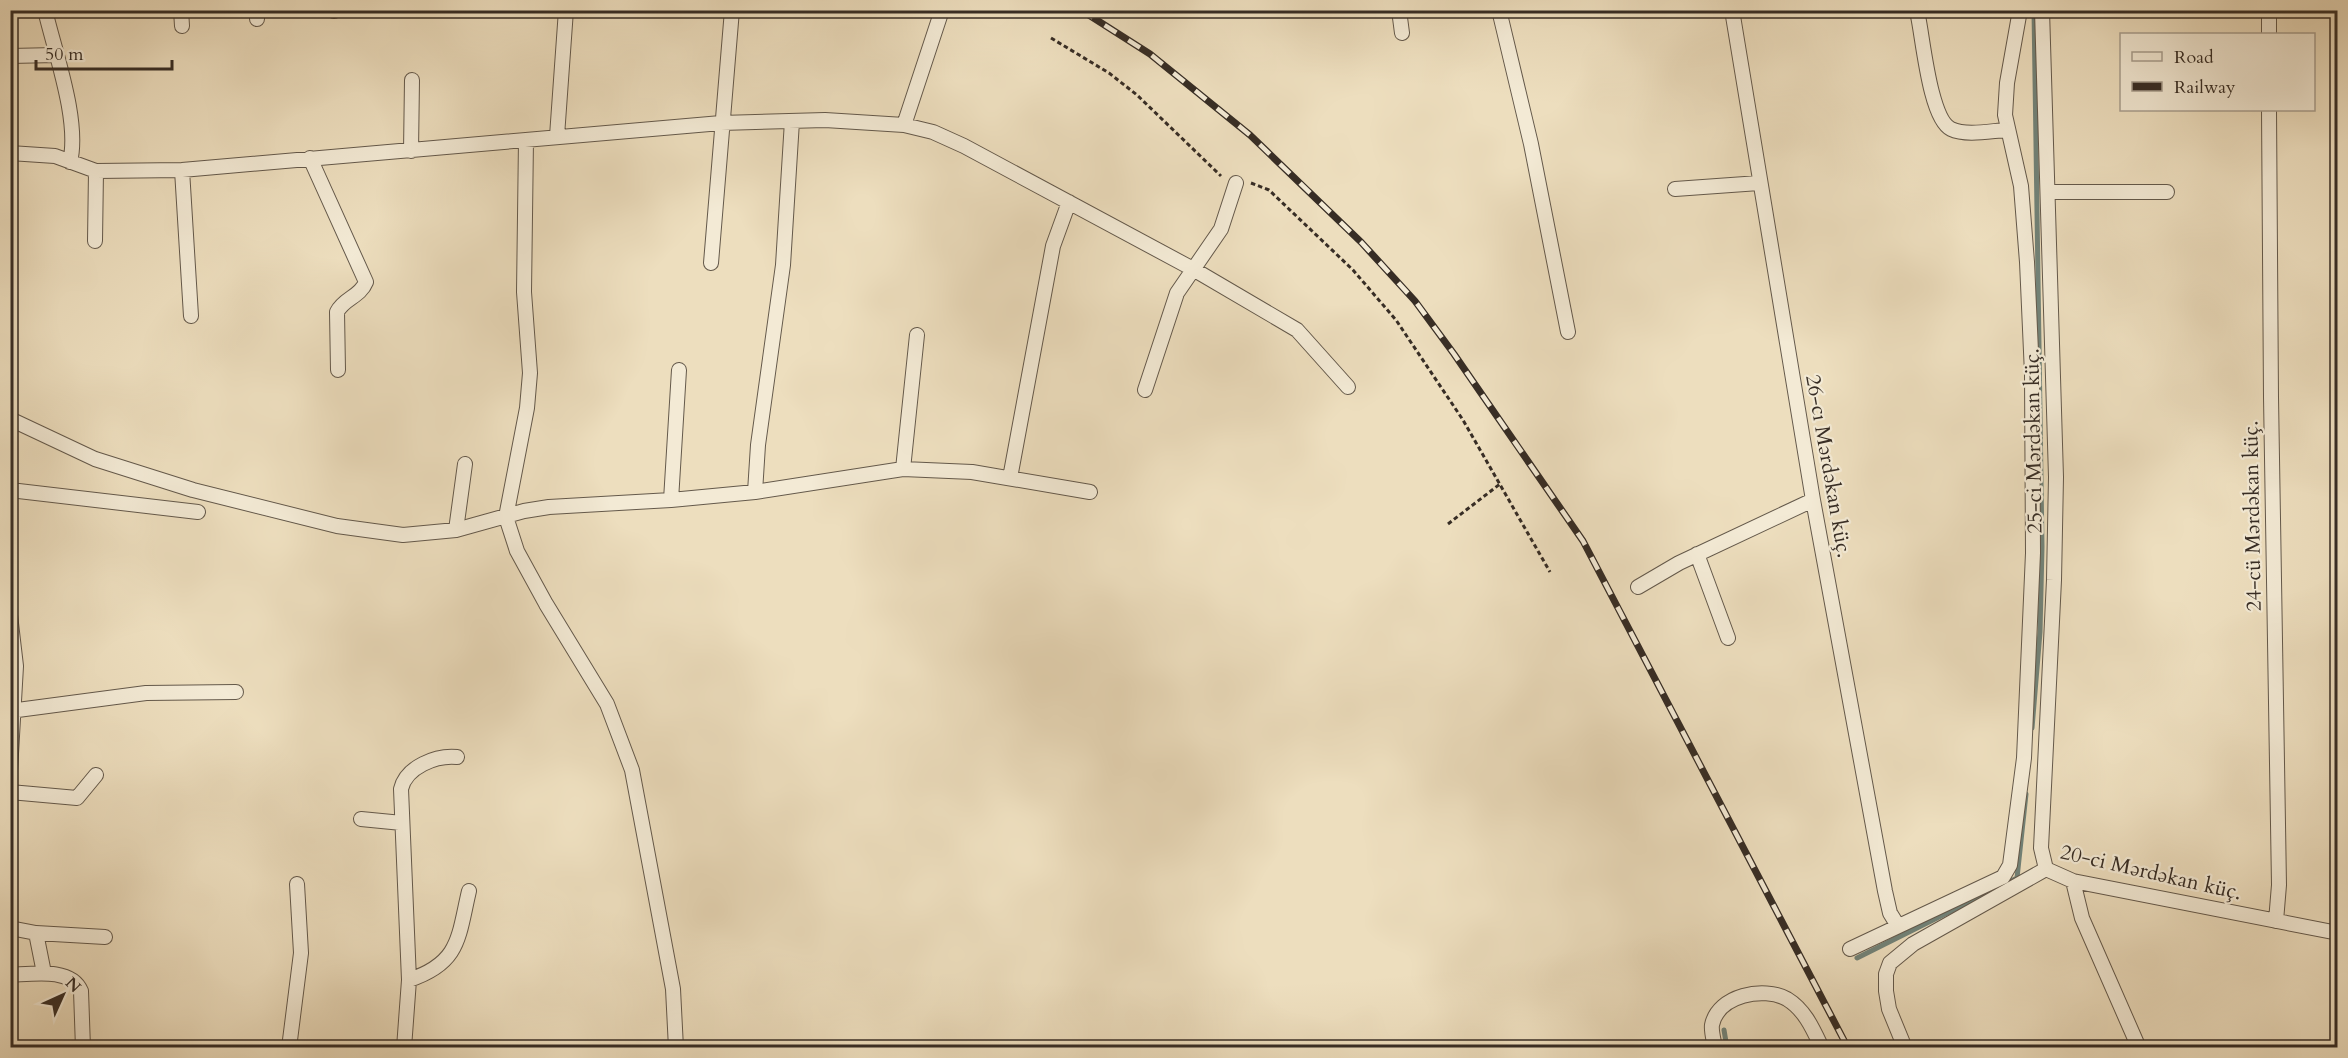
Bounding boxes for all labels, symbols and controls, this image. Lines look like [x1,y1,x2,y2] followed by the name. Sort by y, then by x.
[36,33,172,71] scale bar
[2120,33,2315,111] legend
[45,42,84,67] text: 50 m
[2174,45,2214,70] text: Road
[2174,75,2236,100] text: Railway
[2017,348,2050,534] street label: 25-ci Mərdəkan küç.
[1798,372,1859,560] street label: 26-cı Mərdəkan küç.
[2236,420,2269,612] street label: 24-cü Mərdəkan küç.
[2057,838,2244,907] street label: 20-ci Mərdəkan küç.
[33,965,93,1025] north arrow
[60,972,86,998] text: N

